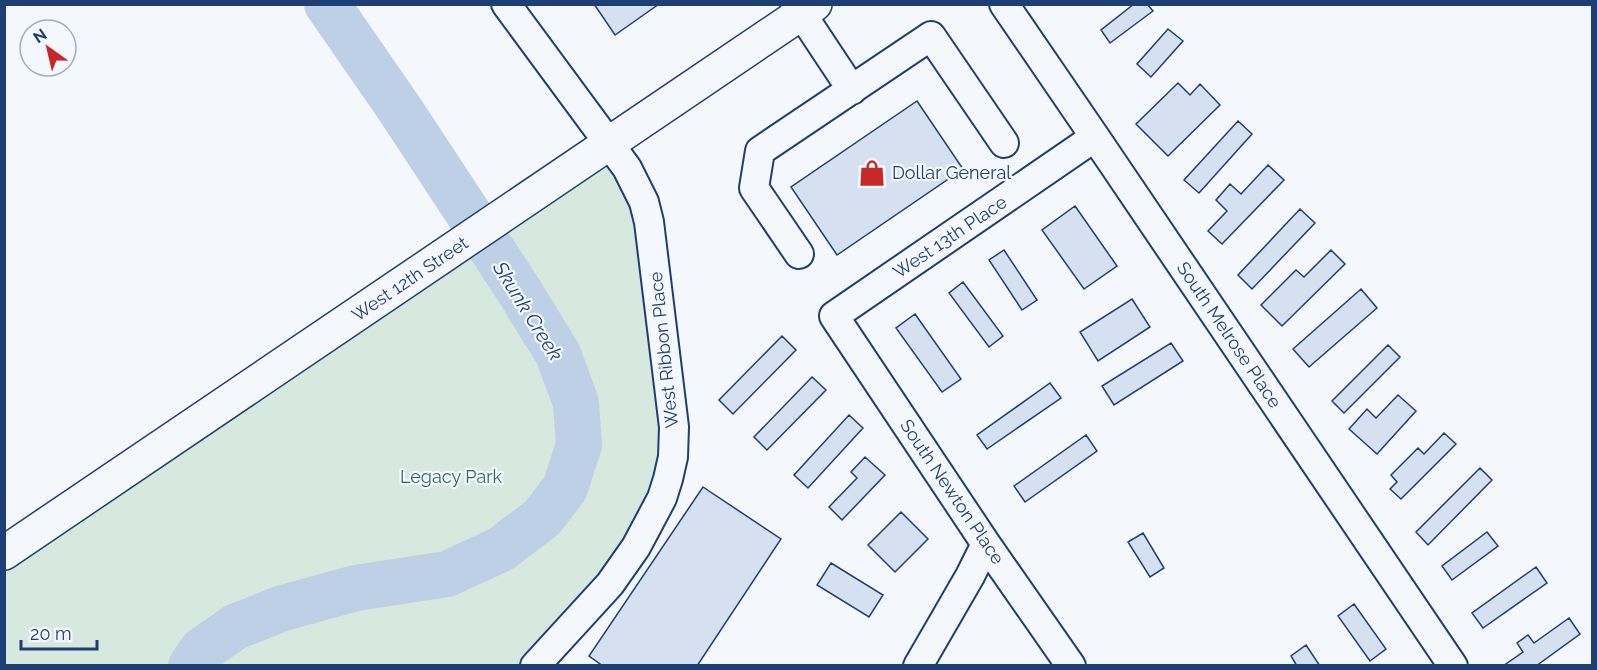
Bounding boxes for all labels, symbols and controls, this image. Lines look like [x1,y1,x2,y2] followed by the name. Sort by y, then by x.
[18,18,78,78] north arrow
[30,25,50,47] text: N
[857,158,887,188] shop icon: Dollar General
[892,162,1011,183] place label: Dollar General
[889,191,1011,282] street label: West 13th Place
[348,232,472,325] street label: West 12th Street
[487,256,568,365] water label: Skunk Creek
[1173,258,1286,412] street label: South Melrose Place
[645,270,682,429] street label: West Ribbon Place
[896,415,1009,568] street label: South Newton Place
[400,466,503,487] park label: Legacy Park
[21,613,98,651] scale bar
[30,623,72,644] text: 20 m

